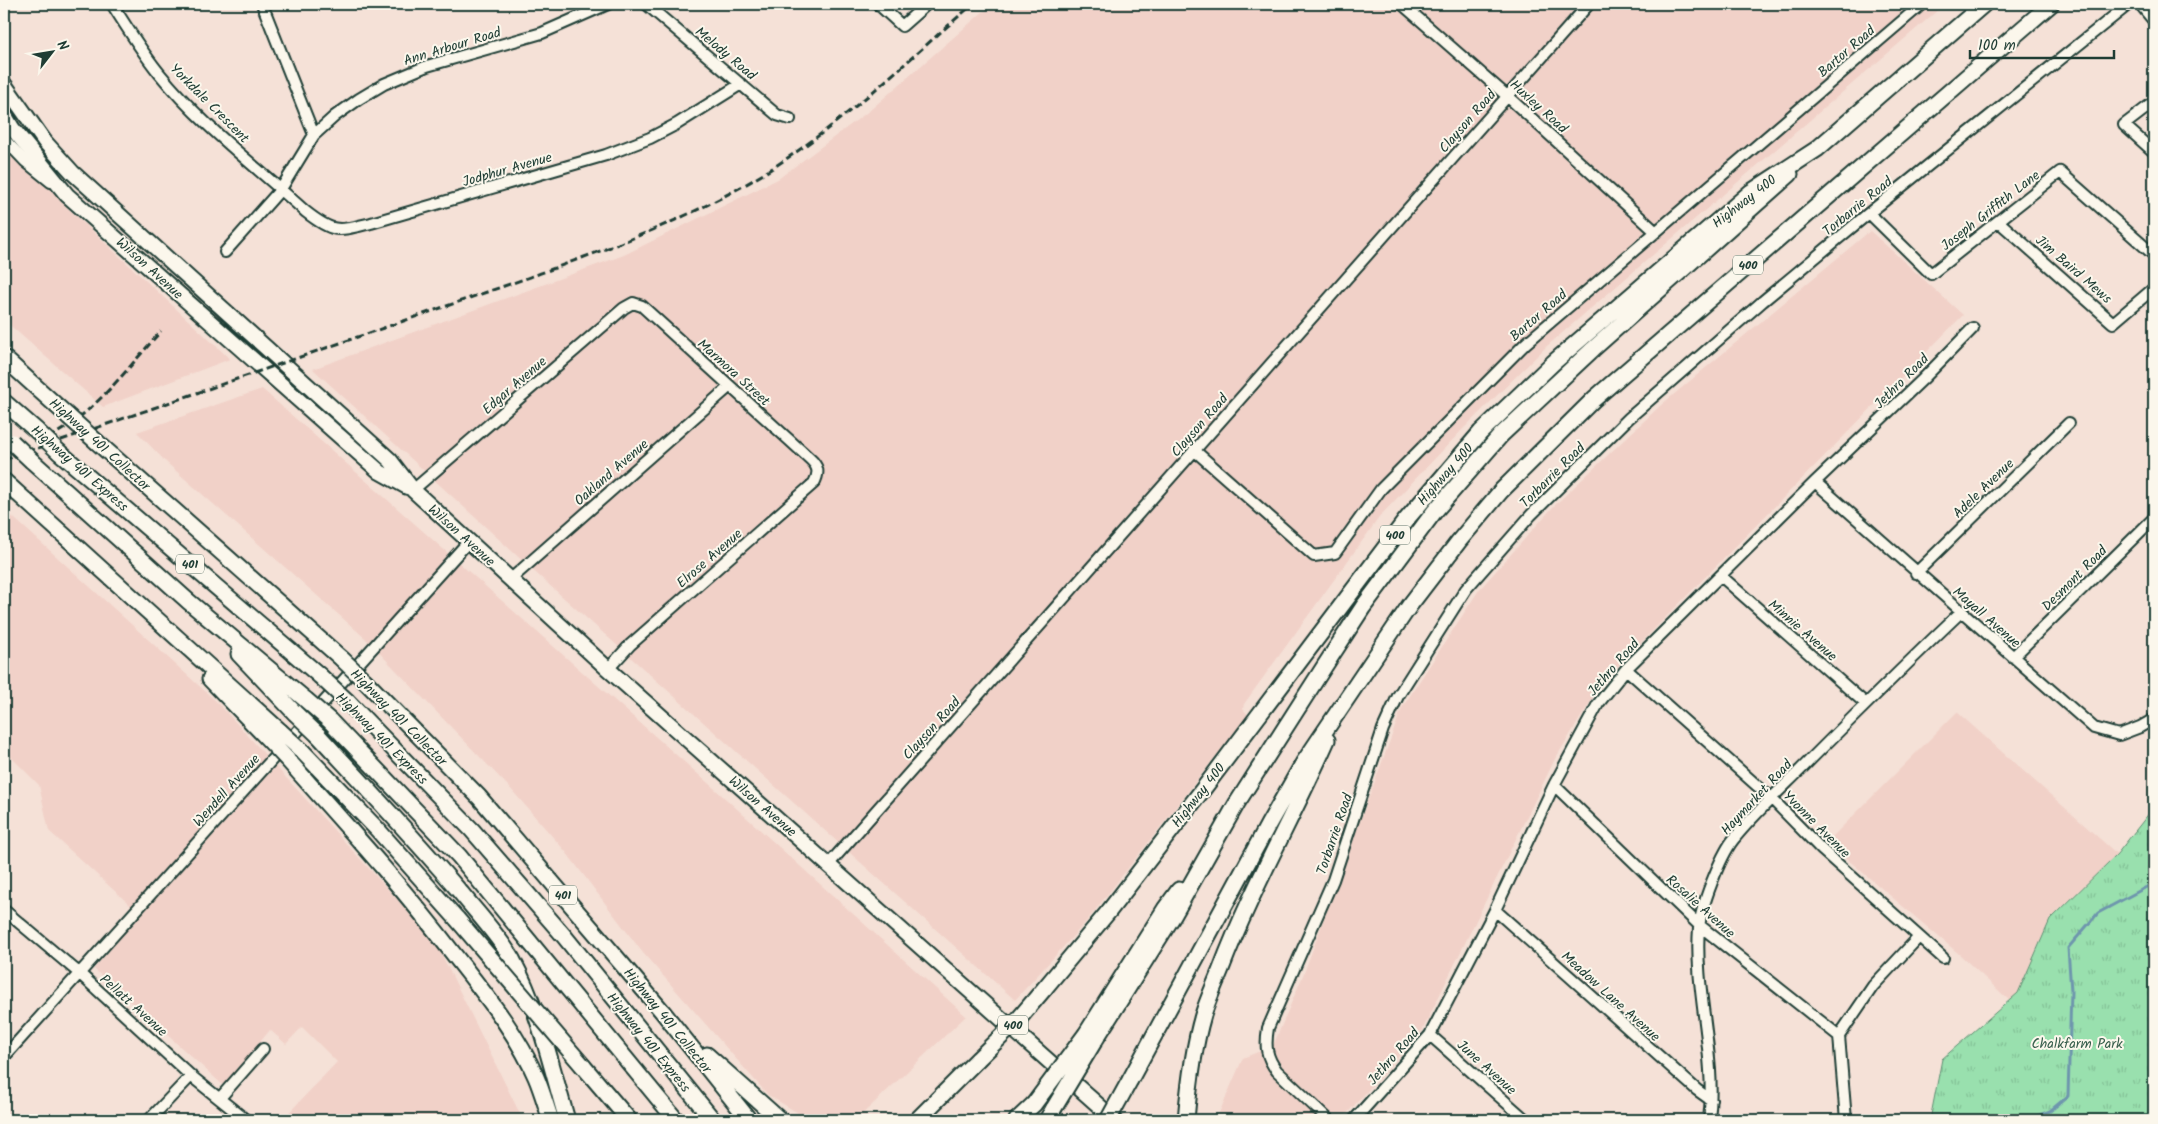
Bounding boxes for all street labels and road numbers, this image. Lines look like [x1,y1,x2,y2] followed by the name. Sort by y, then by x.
[1813,20,1881,83] street label: Bartor Road
[401,21,505,72] street label: Ann Arbour Road
[690,21,762,87] street label: Melody Road
[164,59,255,149] street label: Yorkdale Crescent
[1504,74,1573,140] street label: Huxley Road
[1434,84,1502,158] street label: Clayson Road
[460,146,555,193] street label: Jodphur Avenue
[1936,165,2045,257] street label: Joseph Griffith Lane
[1708,169,1782,234] street label: Highway 400
[1818,171,1898,242] street label: Torbarrie Road
[2030,230,2117,309] street label: Jim Baird Mews
[111,232,189,306] street label: Wilson Avenue
[1733,256,1763,274] road number: 400
[1505,284,1573,347] street label: Bartor Road
[692,334,775,412] street label: Marmora Street
[1869,348,1935,414] street label: Jethro Road
[477,351,553,420] street label: Edgar Avenue
[1166,388,1234,462] street label: Clayson Road
[44,393,156,497] street label: Highway 401 Collector
[26,420,133,518] street label: Highway 401 Express
[569,433,654,512] street label: Oakland Avenue
[1515,437,1591,514] street label: Torbarrie Road
[1412,438,1479,511] street label: Highway 400
[1948,453,2020,524] street label: Adele Avenue
[423,499,501,573] street label: Wilson Avenue
[672,523,748,594] street label: Elrose Avenue
[1380,526,1410,544] road number: 400
[2037,540,2113,617] street label: Desmont Road
[176,554,204,574] road number: 401
[1947,582,2026,654] street label: Mayall Avenue
[1763,594,1842,668] street label: Minnie Avenue
[1582,633,1646,701] street label: Jethro Road
[344,664,453,773] street label: Highway 401 Collector
[330,687,433,790] street label: Highway 401 Express
[897,691,967,765] street label: Clayson Road
[188,749,266,832] street label: Wendell Avenue
[1716,754,1798,841] street label: Haymarket Road
[1166,759,1231,833] street label: Highway 400
[723,771,802,843] street label: Wilson Avenue
[1777,786,1856,864] street label: Yvonne Avenue
[1311,790,1360,878] street label: Torbarrie Road
[1661,869,1741,944] street label: Rosalie Avenue
[549,886,577,904] road number: 401
[1556,946,1665,1048] street label: Meadow Lane Avenue
[618,963,718,1079] street label: Highway 401 Collector
[94,969,173,1043] street label: Pellatt Avenue
[601,988,696,1098] street label: Highway 401 Express
[998,1016,1028,1034] road number: 400
[1362,1022,1426,1090] street label: Jethro Road
[1452,1035,1522,1101] street label: June Avenue

